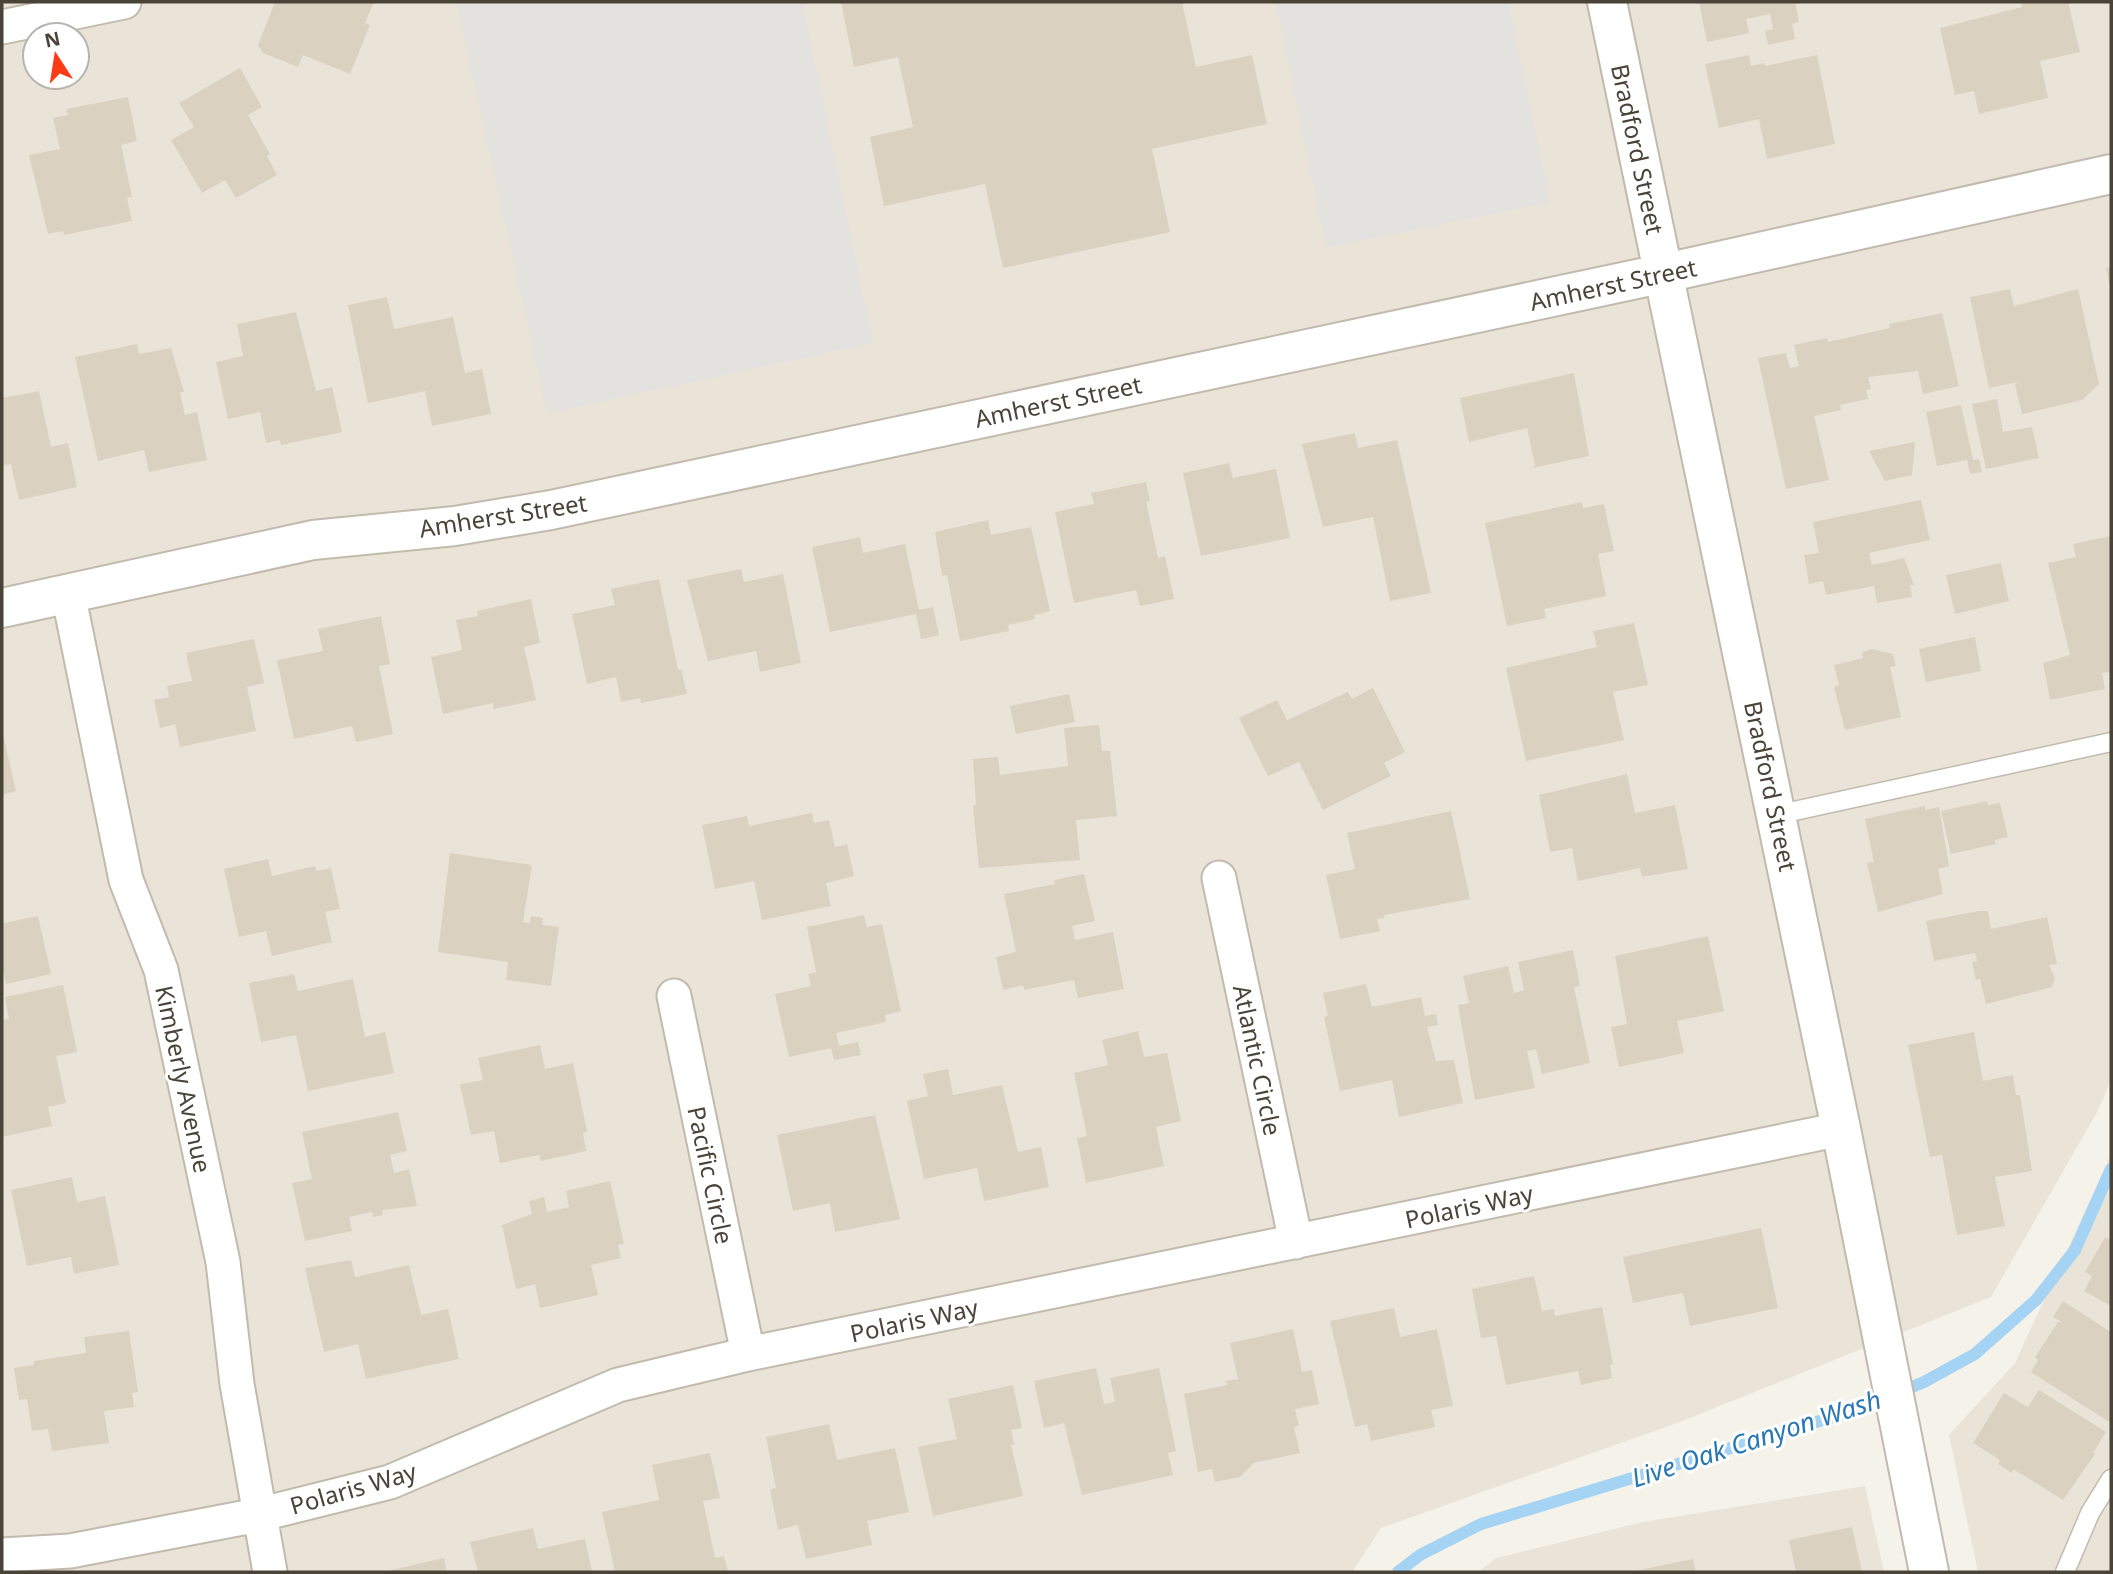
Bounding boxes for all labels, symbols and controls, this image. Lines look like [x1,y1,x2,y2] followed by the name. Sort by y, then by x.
[21,21,91,91] north arrow
[42,25,63,54] text: N
[1604,61,1672,238] street label: Bradford Street
[1527,250,1700,318] street label: Amherst Street
[972,367,1145,435] street label: Amherst Street
[417,485,590,545] street label: Amherst Street
[1737,698,1805,875] street label: Bradford Street
[148,982,220,1176] street label: Kimberly Avenue
[1226,982,1290,1138] street label: Atlantic Circle
[680,1103,742,1247] street label: Pacific Circle
[1402,1176,1537,1236] street label: Polaris Way
[847,1290,982,1350] street label: Polaris Way
[1627,1381,1885,1495] water label: Live Oak Canyon Wash
[286,1454,421,1522] street label: Polaris Way

